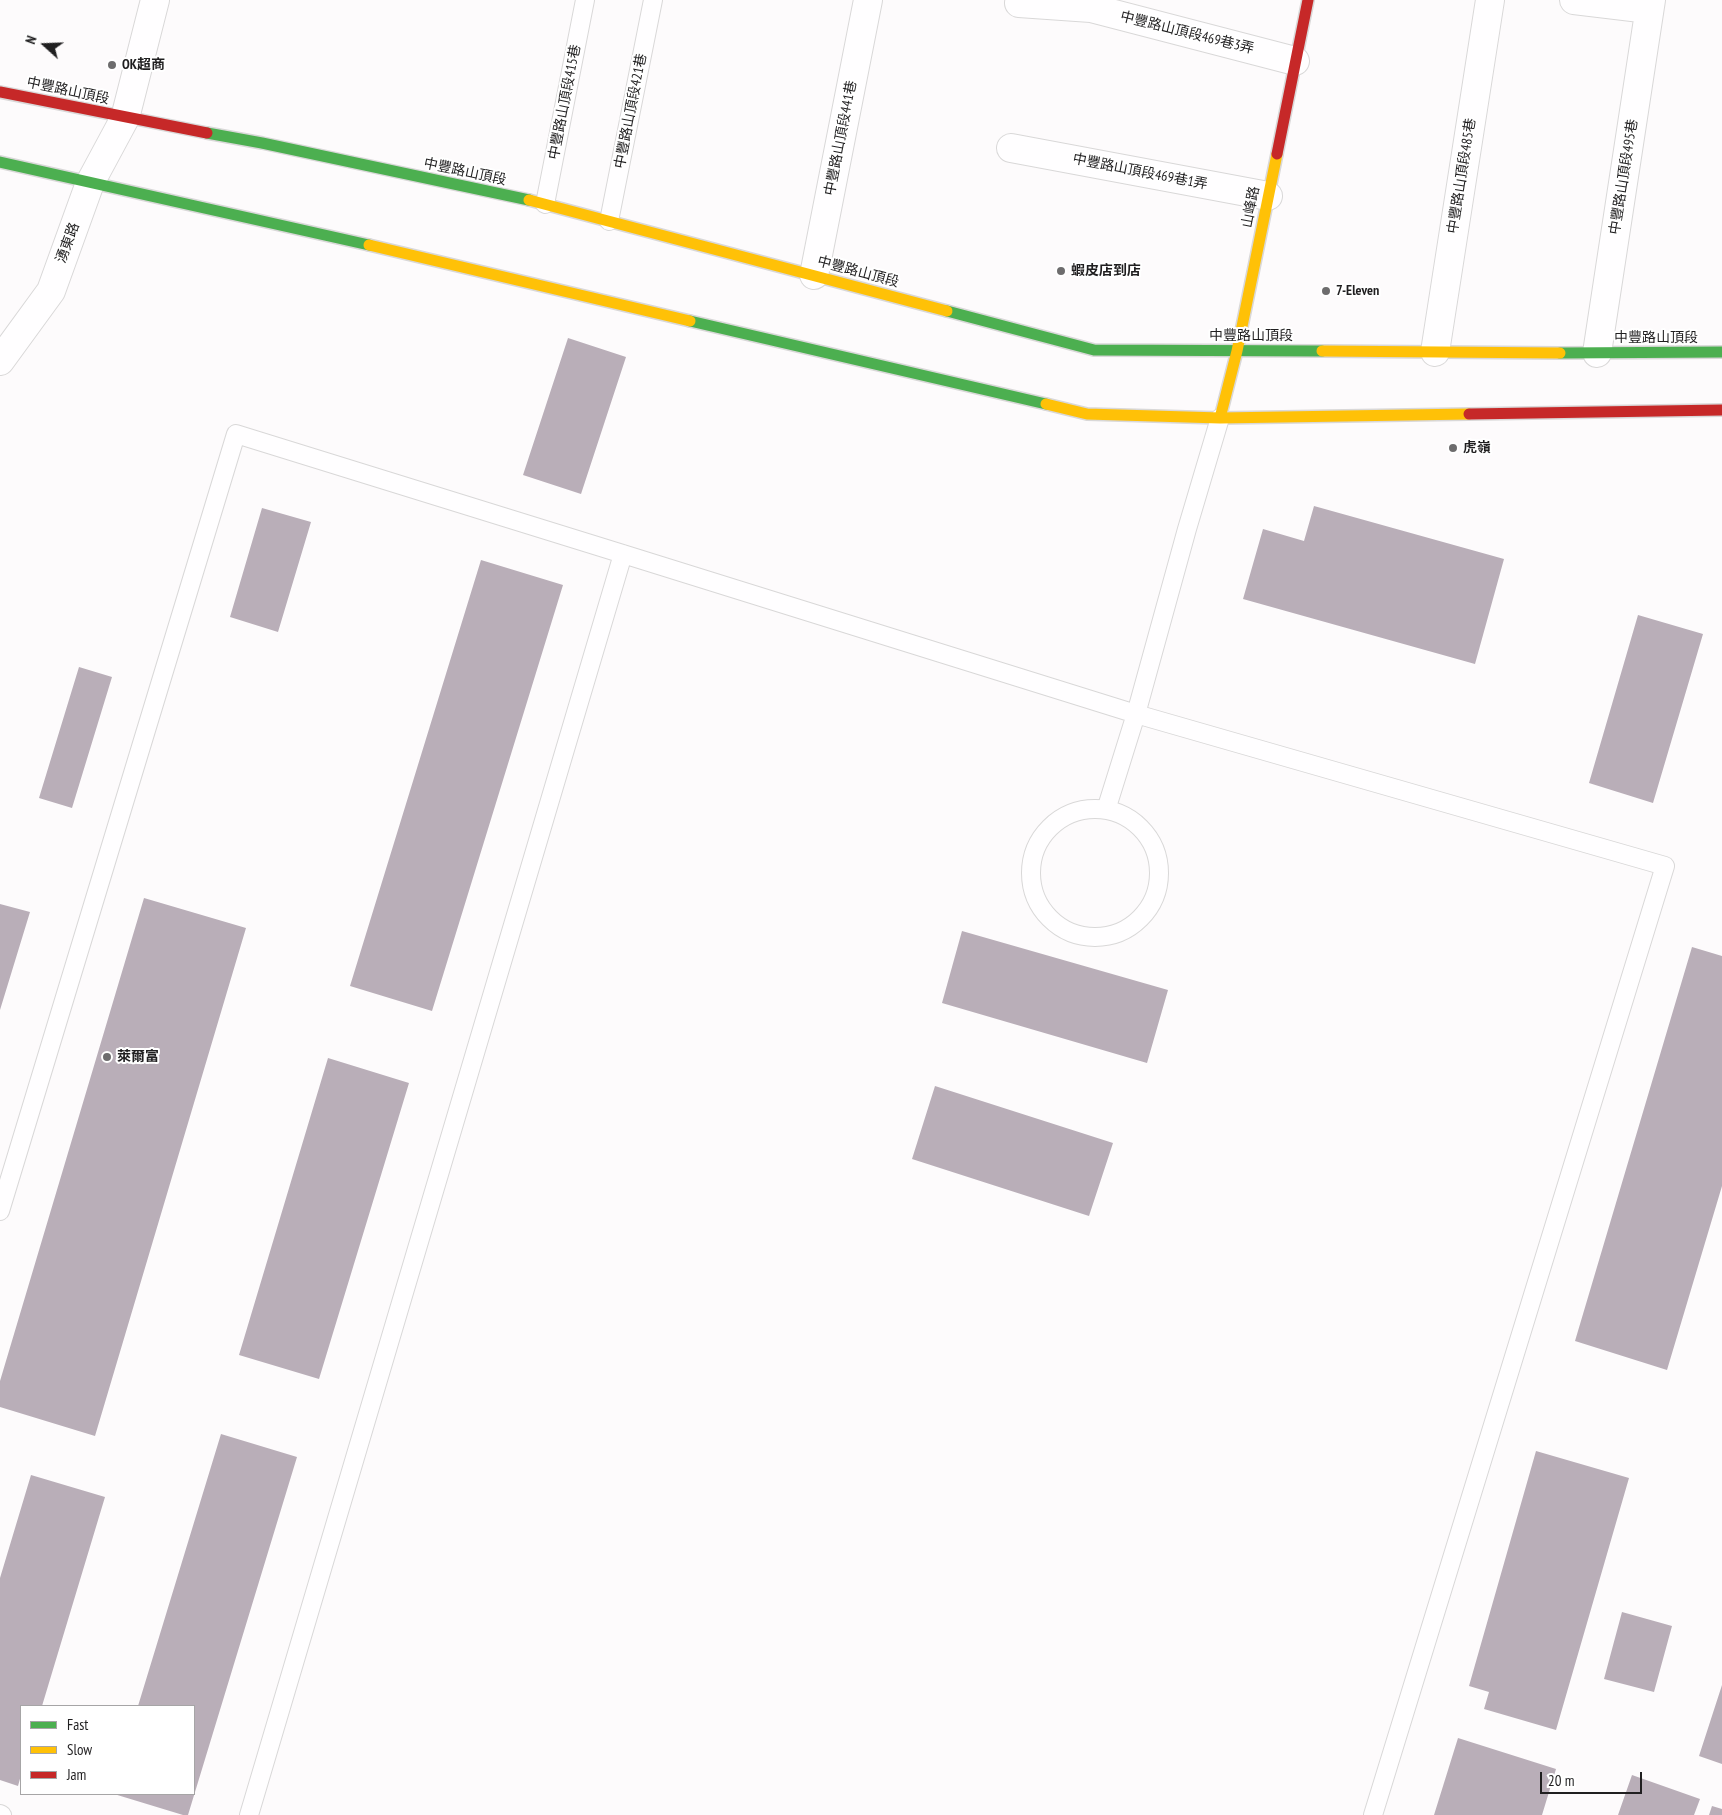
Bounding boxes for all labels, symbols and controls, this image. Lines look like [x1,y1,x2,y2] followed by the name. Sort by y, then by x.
[1118,8,1256,58] street label: 中豐路山頂段469巷3弄
[20,20,70,70] north arrow
[21,33,41,47] text: N
[546,43,584,161] street label: 中豐路山頂段415巷
[612,52,650,170] street label: 中豐路山頂段421巷
[122,57,165,73] place label: OK超商
[106,59,118,71] marker: OK超商
[25,74,111,108] street label: 中豐路山頂段
[822,79,860,197] street label: 中豐路山頂段441巷
[1445,117,1479,235] street label: 中豐路山頂段485巷
[1607,118,1641,236] street label: 中豐路山頂段495巷
[1071,151,1209,193] street label: 中豐路山頂段469巷1弄
[422,155,508,189] street label: 中豐路山頂段
[1239,185,1263,229] street label: 山峰路
[53,220,83,266] street label: 湧東路
[815,253,901,291] street label: 中豐路山頂段
[1071,263,1141,279] place label: 蝦皮店到店
[1055,265,1067,277] marker: 蝦皮店到店
[1336,283,1379,299] place label: 7-Eleven
[1320,285,1332,297] marker: 7-Eleven
[1209,328,1293,344] street label: 中豐路山頂段
[1614,330,1698,346] street label: 中豐路山頂段
[1463,440,1491,456] place label: 虎嶺
[1447,442,1459,454] marker: 虎嶺
[117,1049,159,1065] place label: 萊爾富
[101,1051,113,1063] marker: 萊爾富
[20,1705,195,1795] legend
[67,1715,88,1734] text: Fast
[67,1740,92,1759] text: Slow
[1542,1762,1644,1794] scale bar
[67,1765,86,1784] text: Jam
[1548,1771,1574,1790] text: 20 m

